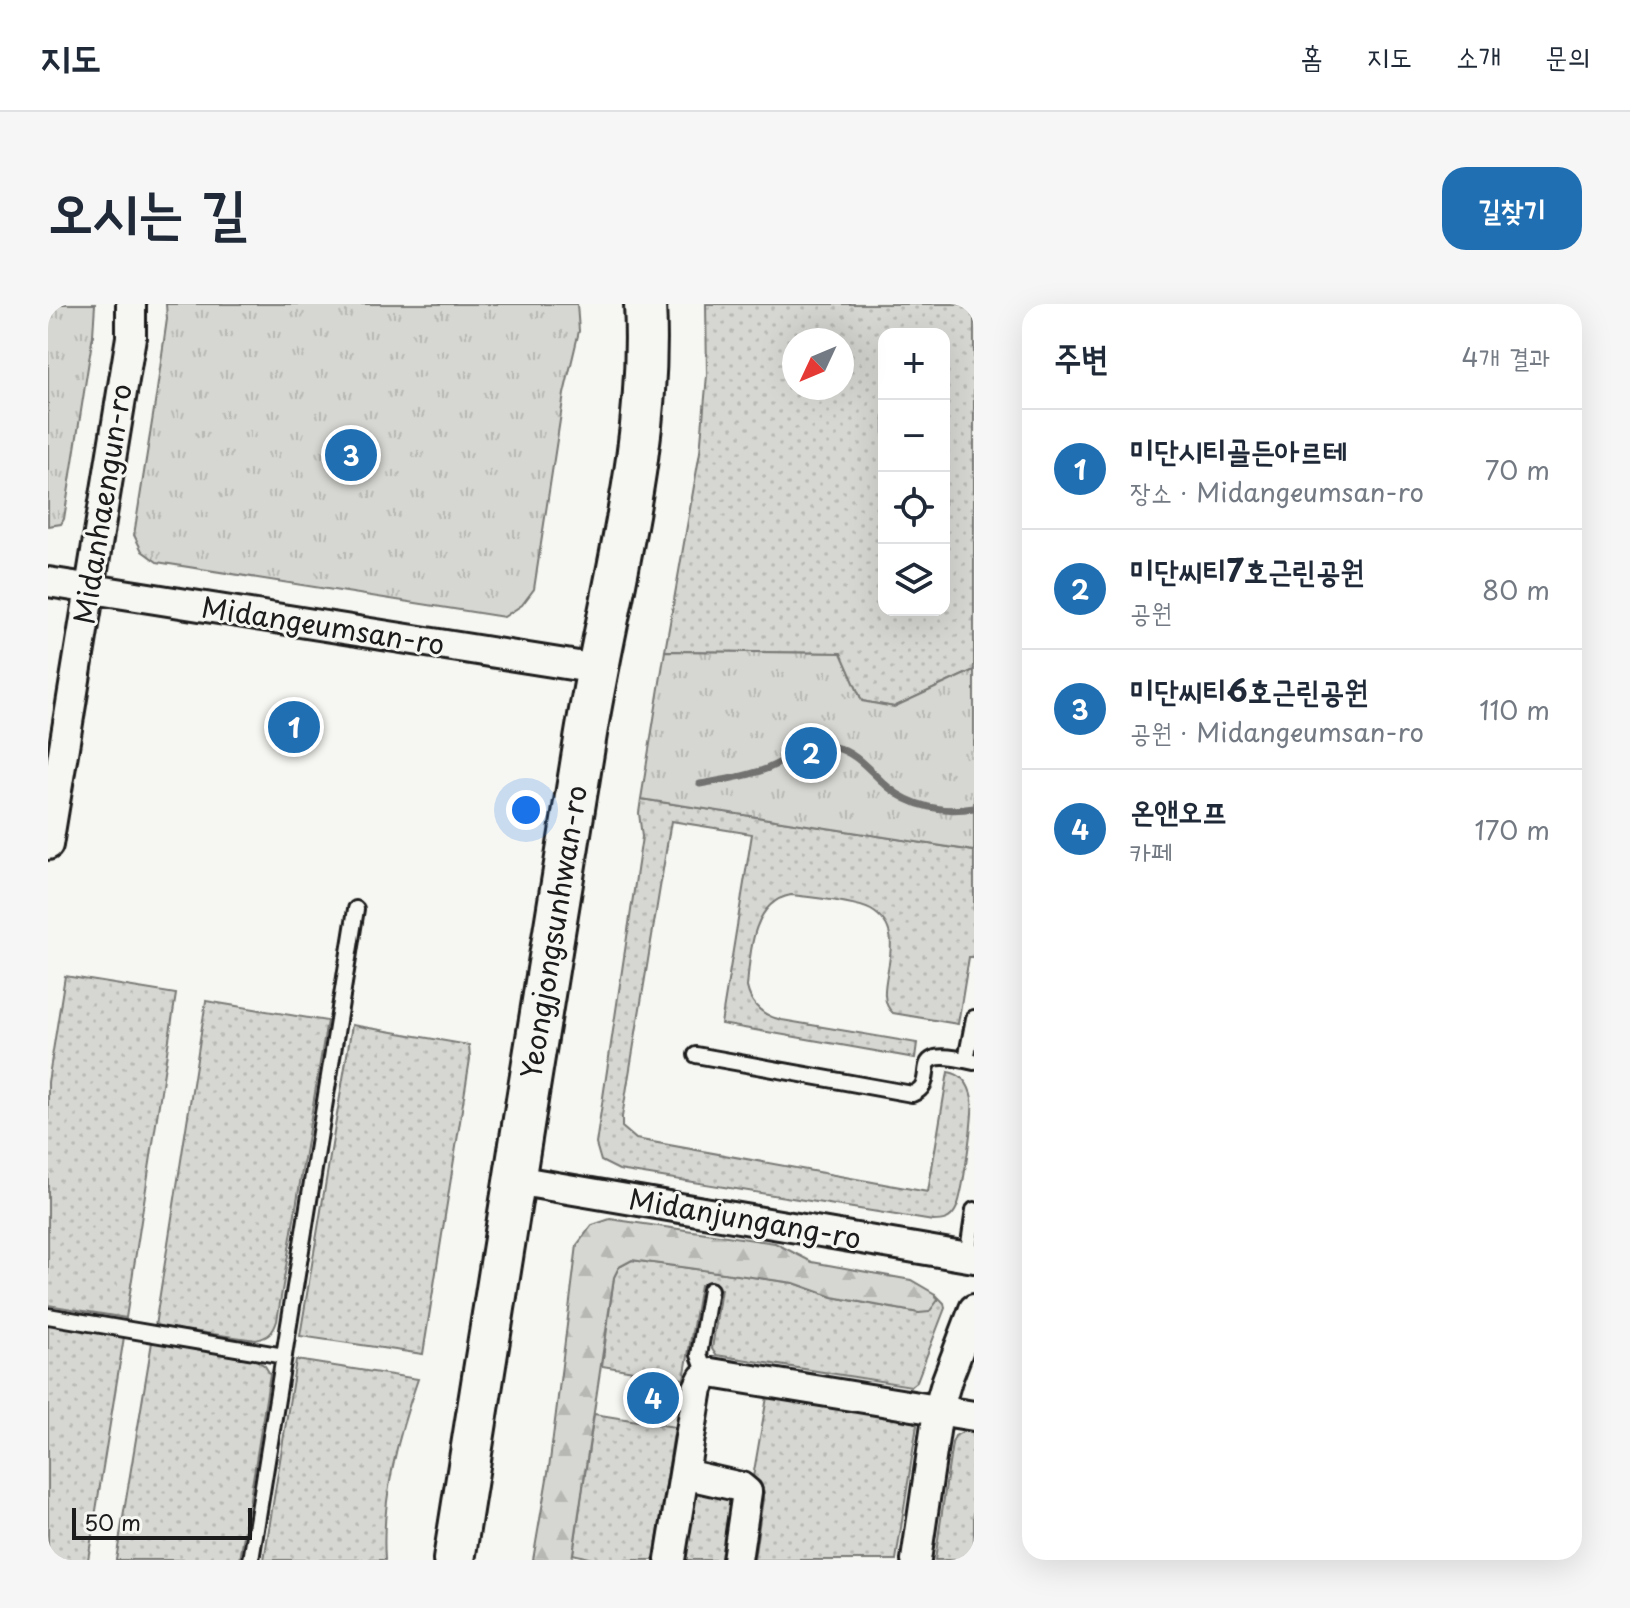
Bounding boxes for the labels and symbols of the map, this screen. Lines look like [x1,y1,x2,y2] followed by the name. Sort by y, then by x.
[782,328,854,400] north arrow
[61,380,142,627] street label: Midanhaengun-ro
[325,425,377,485] pin: 3
[199,584,448,665] street label: Midangeumsan-ro
[268,697,320,757] pin: 1
[785,723,837,783] pin: 2
[508,782,597,1082] street label: Yeongjongsunhwan-ro
[506,790,546,830] your location
[626,1176,865,1259] street label: Midanjungang-ro
[627,1368,679,1428] pin: 4
[72,1504,252,1540] scale bar

